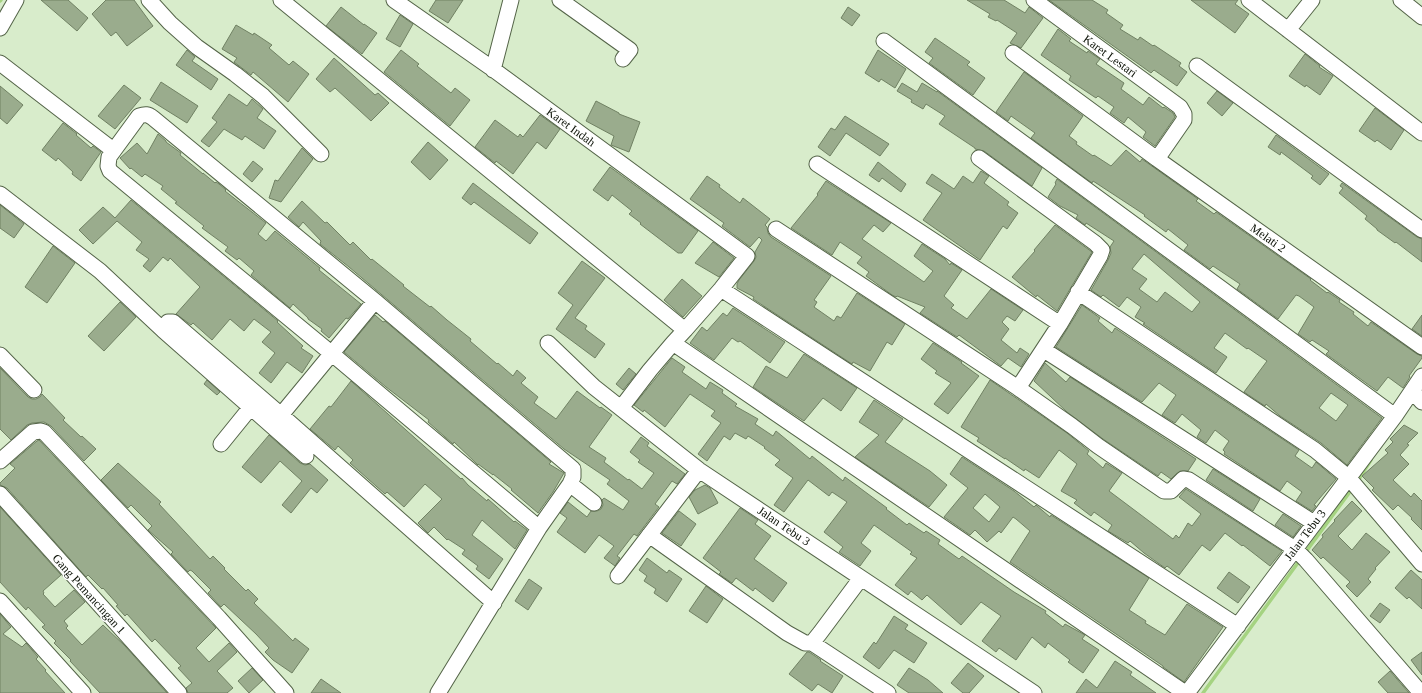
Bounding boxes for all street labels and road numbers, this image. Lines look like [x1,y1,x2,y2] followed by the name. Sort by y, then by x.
[1080,32,1140,81] street label: Karet Lestari
[544,105,598,149] street label: Karet Indah
[1247,221,1289,255] street label: Melati 2
[755,503,813,549] street label: Jalan Tebu 3
[1281,507,1329,563] street label: Jalan Tebu 3
[49,551,129,637] street label: Gang Pemancingan 1

